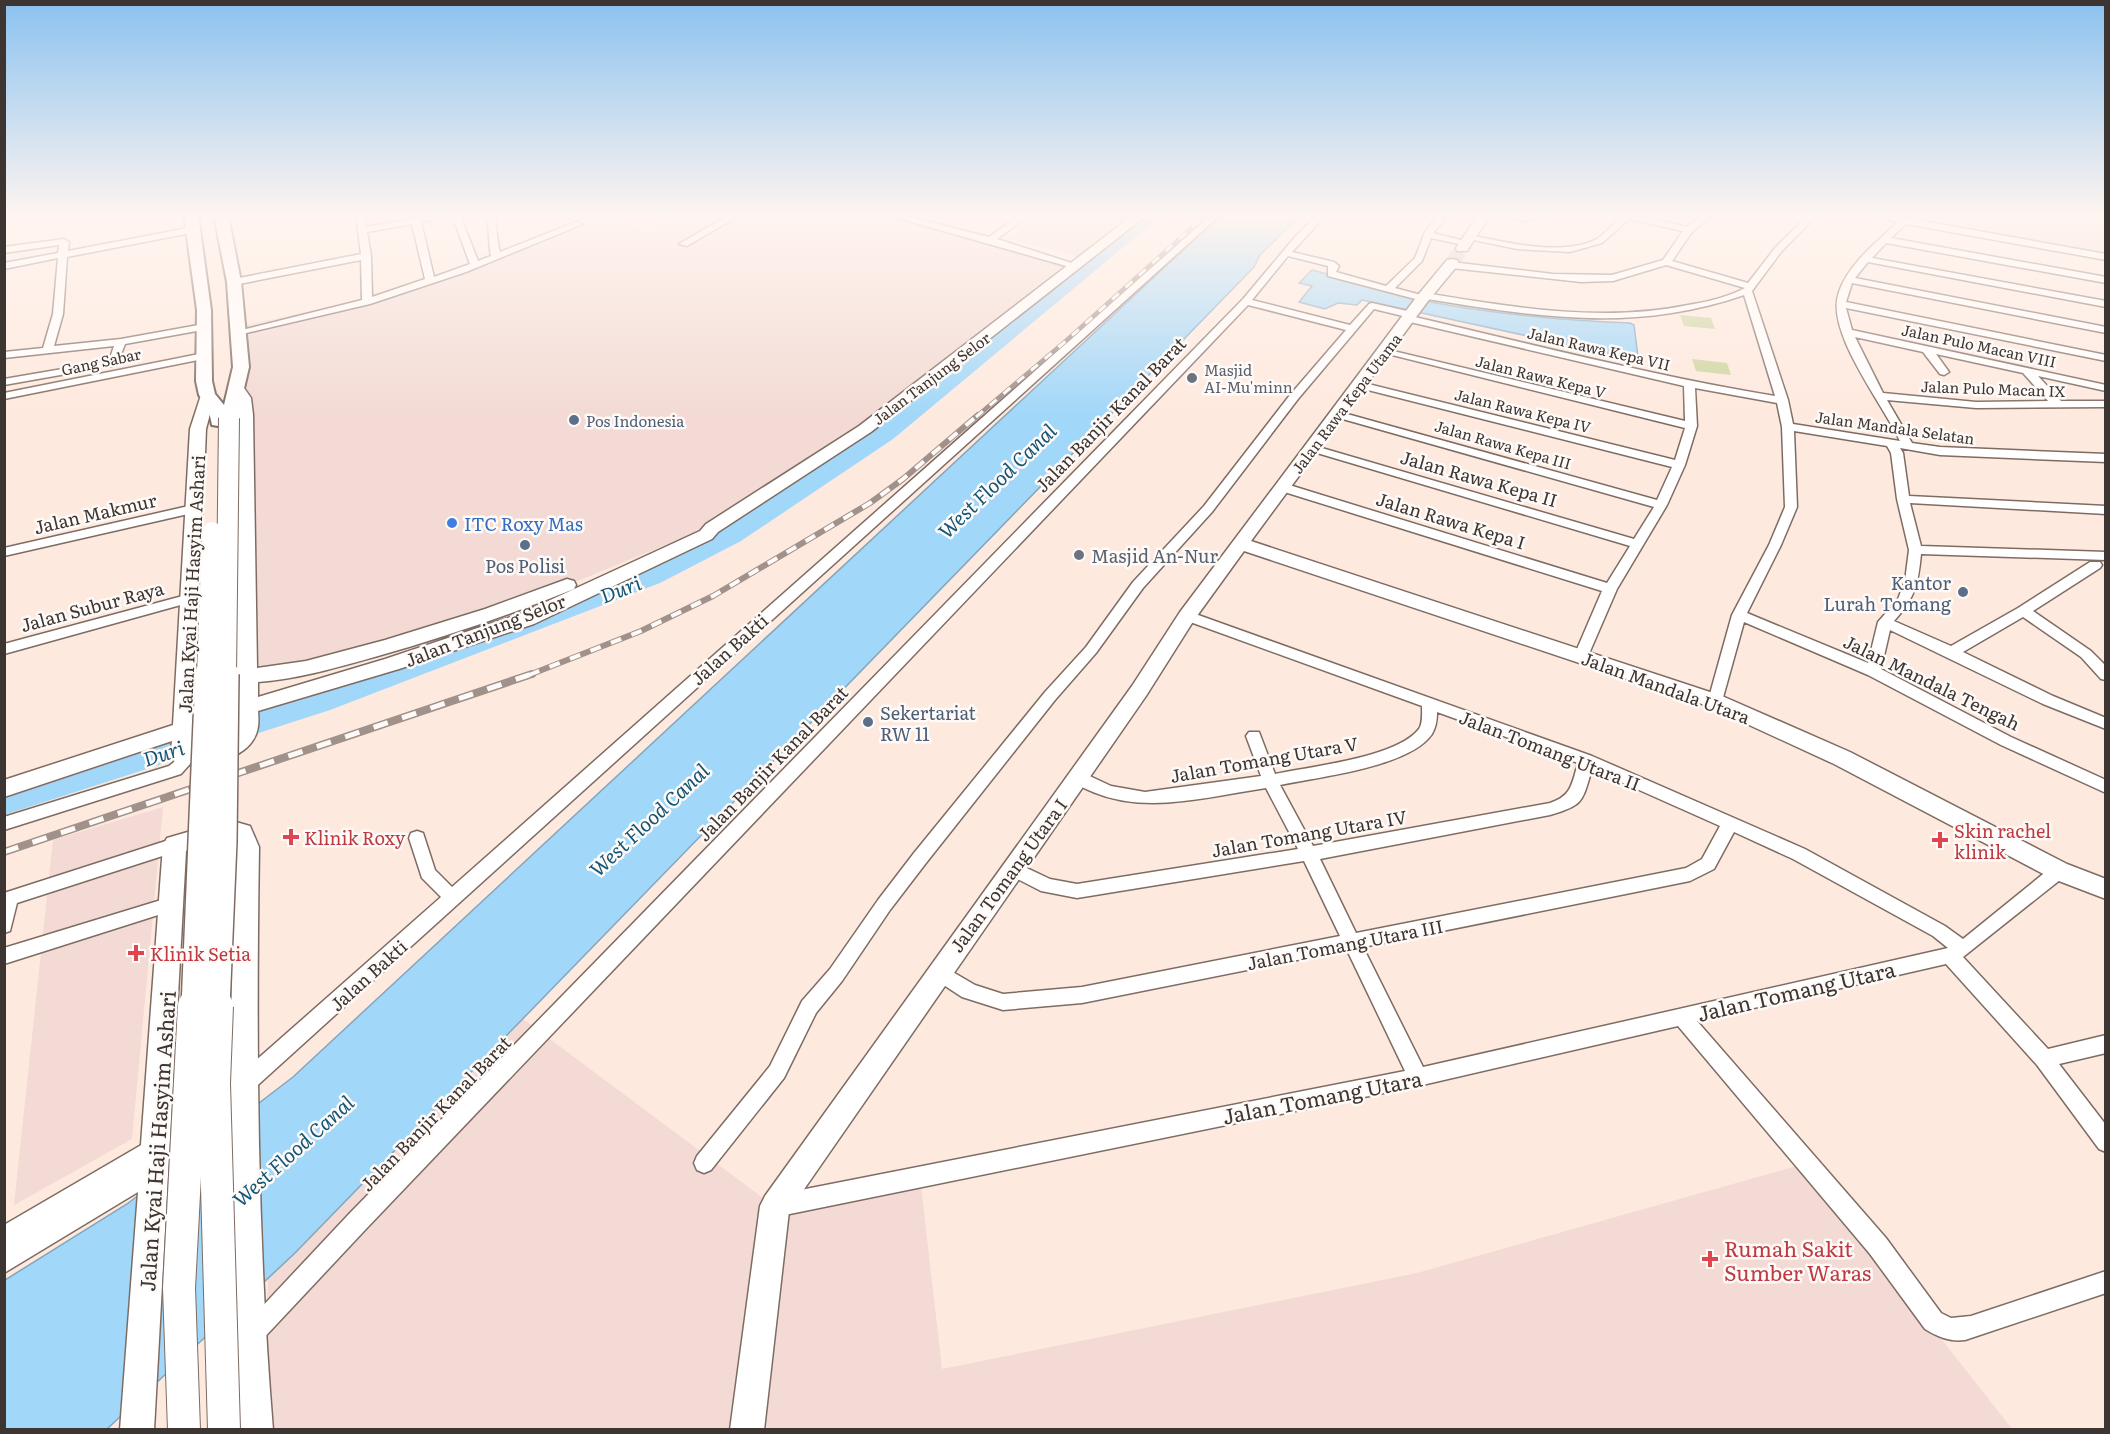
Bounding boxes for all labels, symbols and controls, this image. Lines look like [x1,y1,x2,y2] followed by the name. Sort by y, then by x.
[1900,317,2058,373] street label: Jalan Pulo Macan VIII
[1525,320,1673,376] street label: Jalan Rawa Kepa VII
[867,326,995,430] street label: Jalan Tanjung Selor
[1285,327,1407,478] street label: Jalan Rawa Kepa Utama
[1028,330,1192,498] street label: Jalan Banjir Kanal Barat
[59,341,143,381] street label: Gang Sabar
[1473,349,1609,403] street label: Jalan Rawa Kepa V
[1204,358,1293,398] place label: Masjid AI-Mu'minn
[1185,371,1199,385] marker: Masjid AI-Mu'minn
[1920,374,2066,402] street label: Jalan Pulo Macan IX
[1452,382,1594,438] street label: Jalan Rawa Kepa IV
[1814,404,1976,450] street label: Jalan Mandala Selatan
[586,409,685,432] place label: Pos Indonesia
[567,413,581,427] marker: Pos Indonesia
[1432,413,1574,475] street label: Jalan Rawa Kepa III
[930,415,1062,544] water label: West Flood Canal
[1397,443,1561,513] street label: Jalan Rawa Kepa II
[171,454,211,714] street label: Jalan Kyai Haji Hasyim Ashari
[1373,484,1529,556] street label: Jalan Rawa Kepa I
[31,486,160,540] street label: Jalan Makmur
[464,510,583,537] place label: ITC Roxy Mas
[445,516,459,530] marker: ITC Roxy Mas
[518,538,532,552] marker: Pos Polisi
[1091,542,1218,569] place label: Masjid An-Nur
[1072,548,1086,562] marker: Masjid An-Nur
[485,552,565,579] place label: Pos Polisi
[595,566,645,609] water label: Duri
[1823,569,1952,617] place label: Kantor Lurah Tomang
[17,574,167,638] street label: Jalan Subur Raya
[1956,585,1970,599] marker: Kantor Lurah Tomang
[401,587,570,673] street label: Jalan Tanjung Selor
[684,607,774,691] street label: Jalan Bakti
[1839,627,2025,737] street label: Jalan Mandala Tengah
[1578,644,1754,730] street label: Jalan Mandala Utara
[690,679,854,847] street label: Jalan Banjir Kanal Barat
[880,699,977,747] place label: Sekertariat RW 11
[1456,703,1644,797] street label: Jalan Tomang Utara II
[861,715,875,729] marker: Sekertariat RW 11
[1168,729,1360,789] street label: Jalan Tomang Utara V
[138,731,188,773] water label: Duri
[581,755,715,883] water label: West Flood Canal
[943,792,1073,958] street label: Jalan Tomang Utara I
[1209,803,1409,863] street label: Jalan Tomang Utara IV
[1954,817,2051,865] place label: Skin rachel klinik
[304,824,406,851] place label: Klinik Roxy
[282,828,300,846] marker: Klinik Roxy
[1931,831,1949,849] marker: Skin rachel klinik
[1245,912,1445,976] street label: Jalan Tomang Utara III
[323,933,413,1017] street label: Jalan Bakti
[150,940,251,967] place label: Klinik Setia
[127,944,145,962] marker: Klinik Setia
[1694,952,1899,1028] street label: Jalan Tomang Utara
[130,990,182,1292] street label: Jalan Kyai Haji Hasyim Ashari
[353,1029,517,1197] street label: Jalan Banjir Kanal Barat
[1220,1061,1425,1131] street label: Jalan Tomang Utara
[225,1087,360,1213] water label: West Flood Canal
[1724,1232,1871,1287] place label: Rumah Sakit Sumber Waras
[1701,1250,1719,1268] marker: Rumah Sakit Sumber Waras

